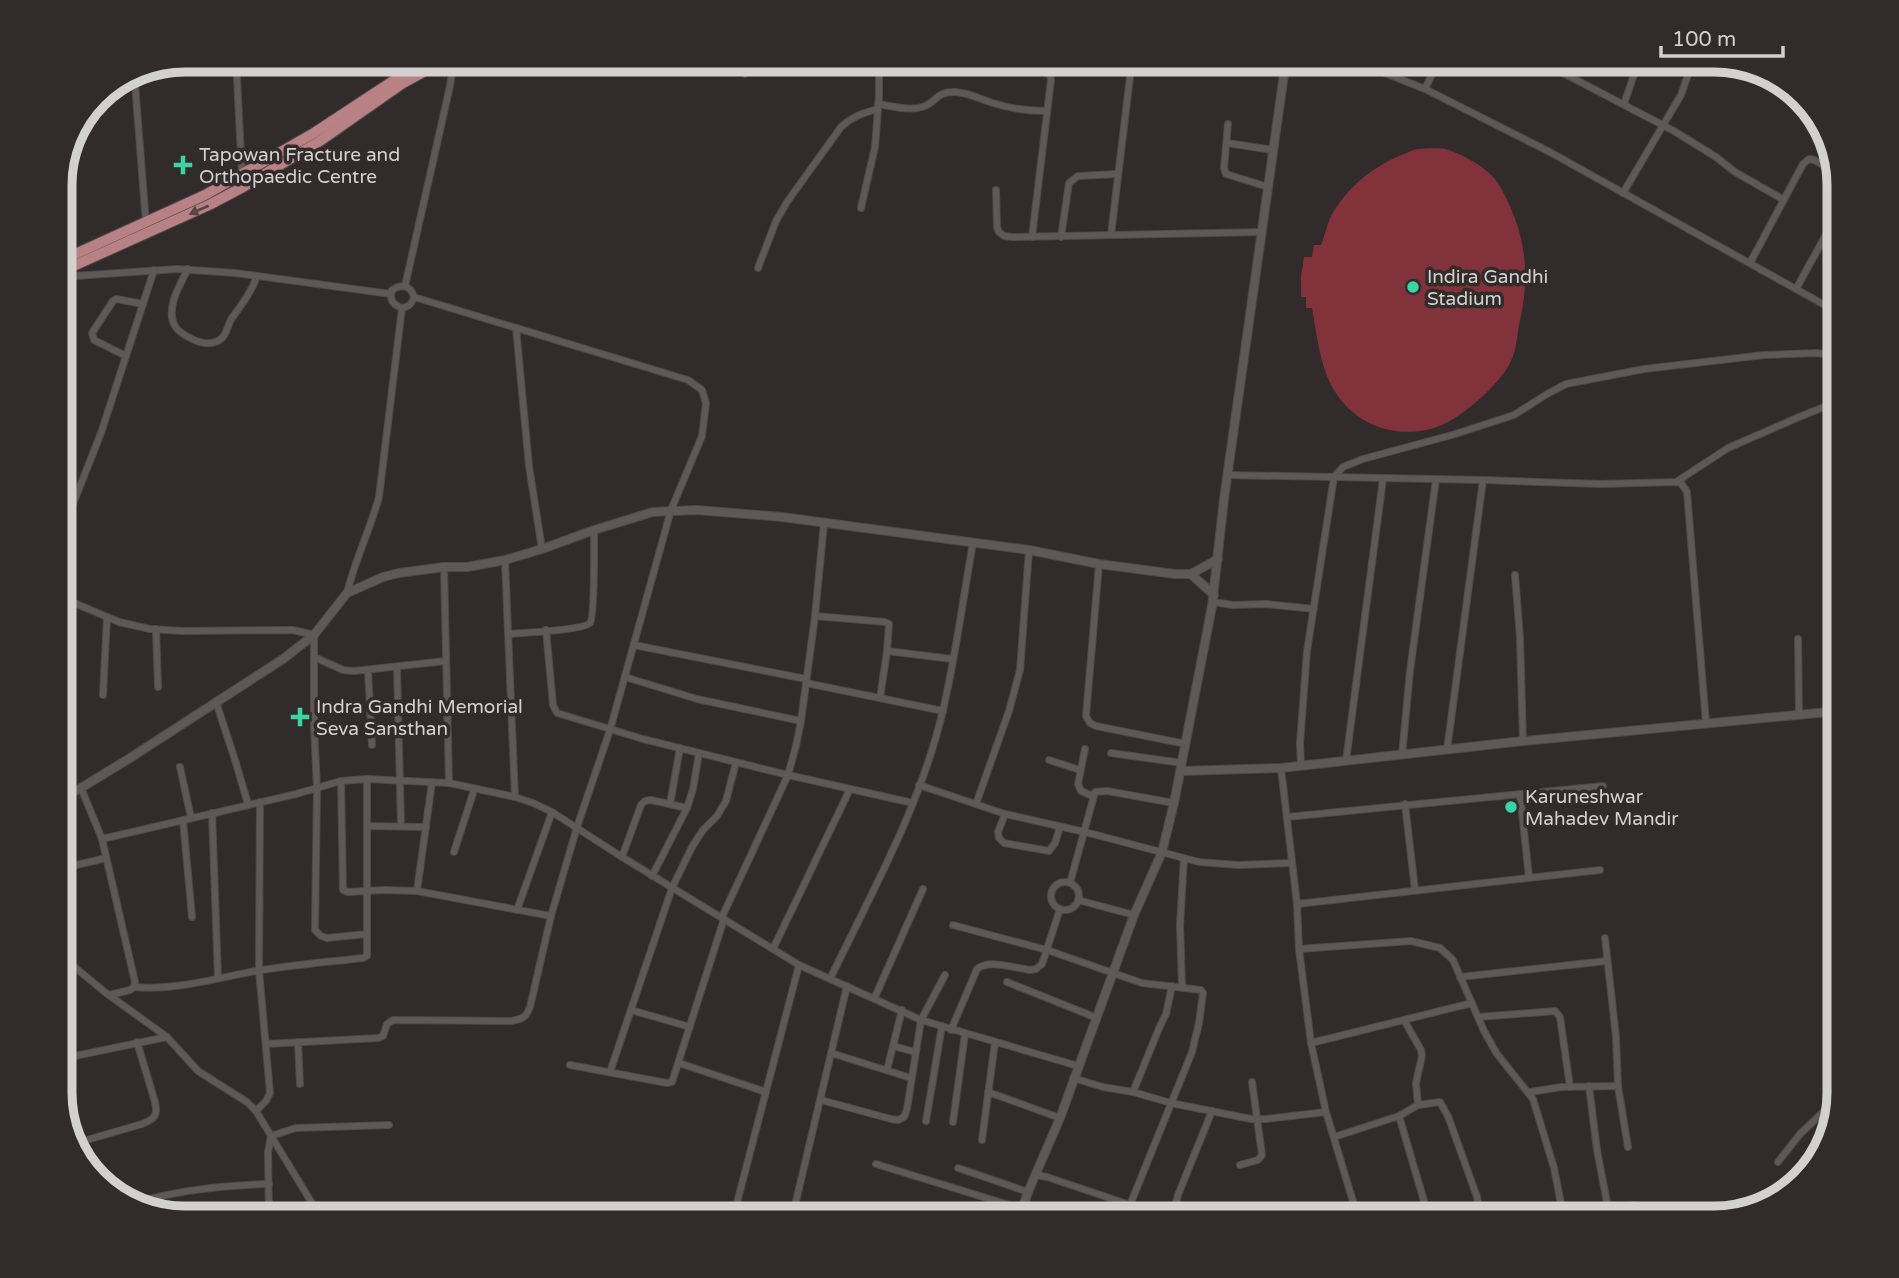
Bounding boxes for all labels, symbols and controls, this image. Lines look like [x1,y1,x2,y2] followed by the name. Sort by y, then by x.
[1661,14,1784,58] scale bar
[1672,27,1736,52] text: 100 m
[199,144,400,188] place label: Tapowan Fracture and Orthopaedic Centre
[173,155,193,175] marker: Tapowan Fracture and Orthopaedic Centre
[189,204,209,216] one-way arrow
[1427,266,1548,310] place label: Indira Gandhi Stadium
[1405,279,1421,295] marker: Indira Gandhi Stadium
[316,696,523,740] place label: Indra Gandhi Memorial Seva Sansthan
[290,707,310,727] marker: Indra Gandhi Memorial Seva Sansthan
[1525,786,1679,830] place label: Karuneshwar Mahadev Mandir
[1503,799,1519,815] marker: Karuneshwar Mahadev Mandir

